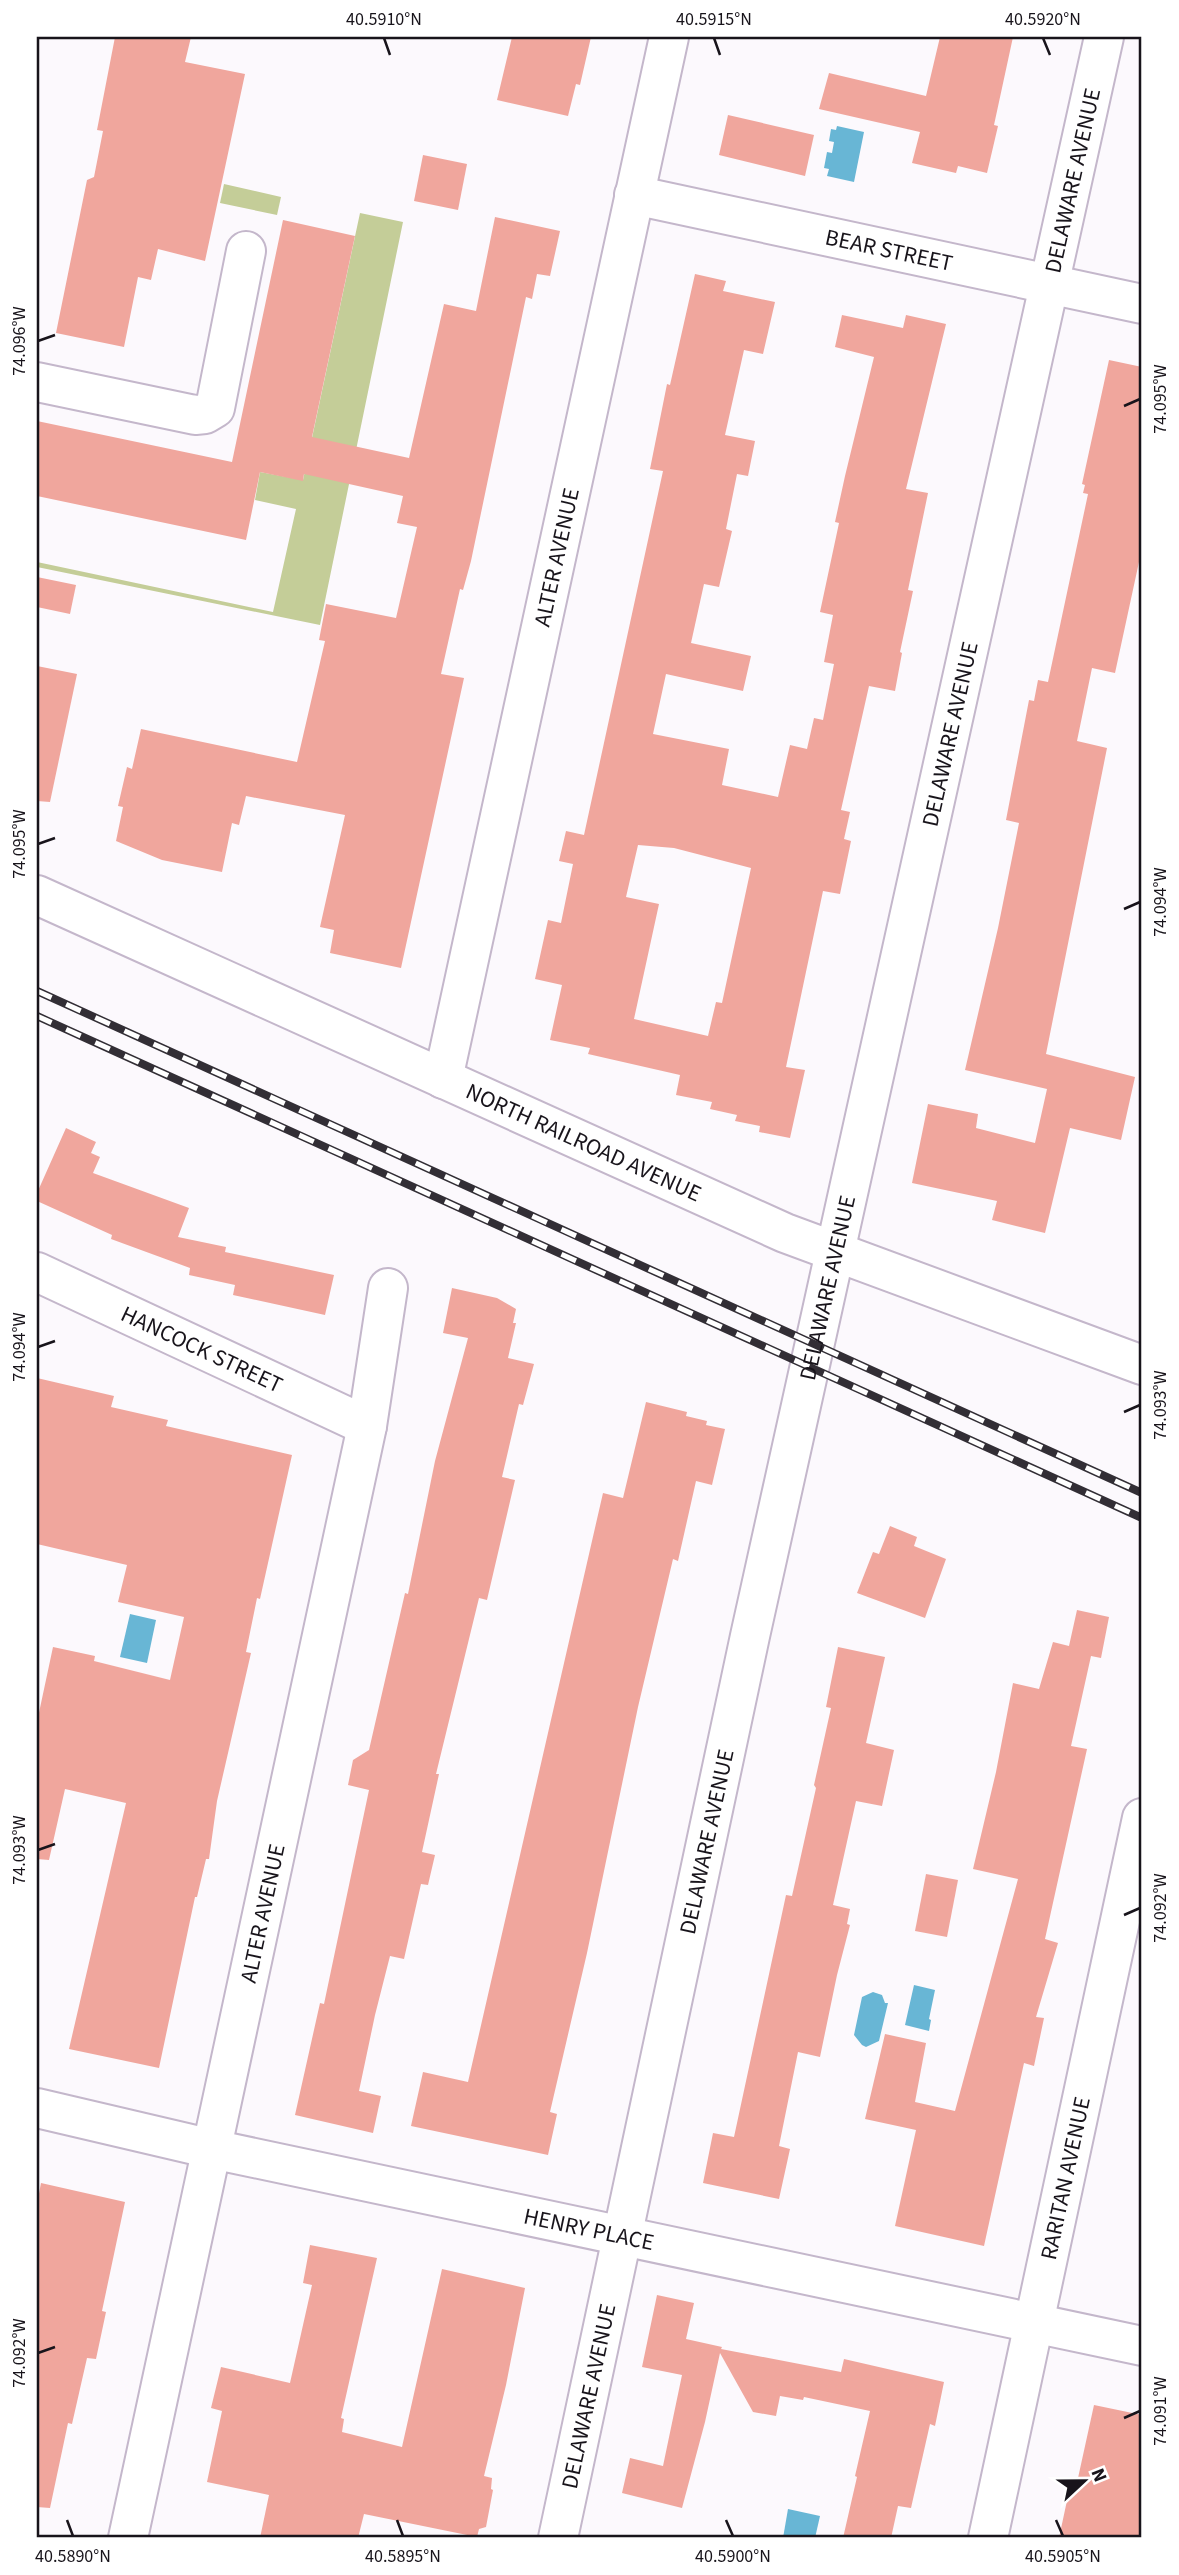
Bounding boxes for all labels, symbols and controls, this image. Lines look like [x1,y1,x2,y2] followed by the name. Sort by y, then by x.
[346,7,422,32] text: 40.5910°N
[676,7,752,32] text: 40.5915°N
[1005,7,1081,32] text: 40.5920°N
[1036,85,1109,276] street label: DELAWARE AVENUE
[822,221,956,280] street label: BEAR STREET
[7,306,32,376] text: 74.096°W
[1148,364,1173,434] text: 74.095°W
[526,485,588,630] street label: ALTER AVENUE
[914,639,987,830] street label: DELAWARE AVENUE
[7,809,32,879] text: 74.095°W
[1148,867,1173,937] text: 74.094°W
[461,1075,707,1210] street label: NORTH RAILROAD AVENUE
[791,1192,864,1383] street label: DELAWARE AVENUE
[115,1297,288,1401] street label: HANCOCK STREET
[7,1312,32,1382] text: 74.094°W
[1148,1370,1173,1440] text: 74.093°W
[671,1746,742,1937] street label: DELAWARE AVENUE
[7,1815,32,1885] text: 74.093°W
[232,1841,294,1986] street label: ALTER AVENUE
[1148,1873,1173,1943] text: 74.092°W
[1032,2094,1099,2263] street label: RARITAN AVENUE
[521,2199,657,2259] street label: HENRY PLACE
[553,2301,624,2492] street label: DELAWARE AVENUE
[7,2318,32,2388] text: 74.092°W
[1148,2376,1173,2446] text: 74.091°W
[1050,2446,1120,2516] north arrow
[1083,2464,1113,2486] text: N
[35,2544,111,2569] text: 40.5890°N
[365,2544,441,2569] text: 40.5895°N
[695,2544,771,2569] text: 40.5900°N
[1025,2544,1101,2569] text: 40.5905°N

